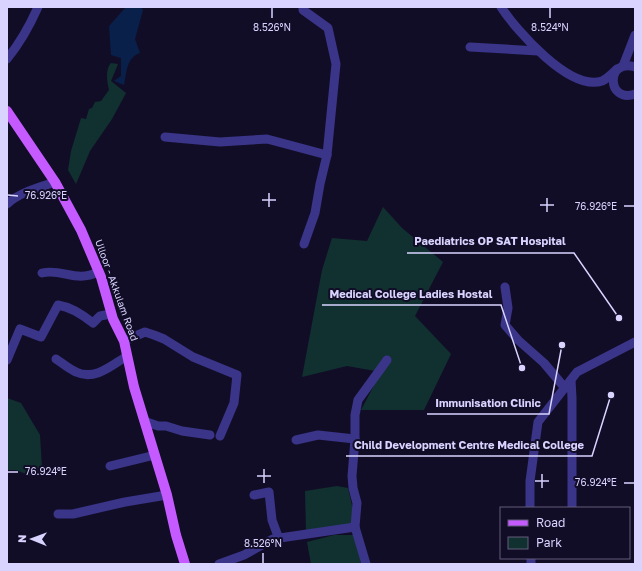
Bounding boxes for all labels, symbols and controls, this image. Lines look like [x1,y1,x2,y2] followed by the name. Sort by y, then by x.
[253,21,291,33] text: 8.526°N
[531,21,569,33] text: 8.524°N
[25,189,67,201] text: 76.926°E
[575,200,617,212] text: 76.926°E
[407,230,574,253] callout: Paediatrics OP SAT Hospital
[414,234,566,247] text: Paediatrics OP SAT Hospital
[93,238,141,342] street label: Ulloor - Akkulam Road
[322,282,501,305] callout: Medical College Ladies Hostal
[330,287,493,300] text: Medical College Ladies Hostal
[427,391,549,414] callout: Immunisation Clinic
[435,396,542,409] text: Immunisation Clinic
[346,433,592,456] callout: Child Development Centre Medical College
[354,438,584,451] text: Child Development Centre Medical College
[25,465,67,477] text: 76.924°E
[575,476,617,488] text: 76.924°E
[500,507,630,559] legend
[536,515,565,530] text: Road
[12,519,52,559] north arrow
[15,535,28,543] text: N
[536,535,562,550] text: Park
[244,537,282,549] text: 8.526°N

